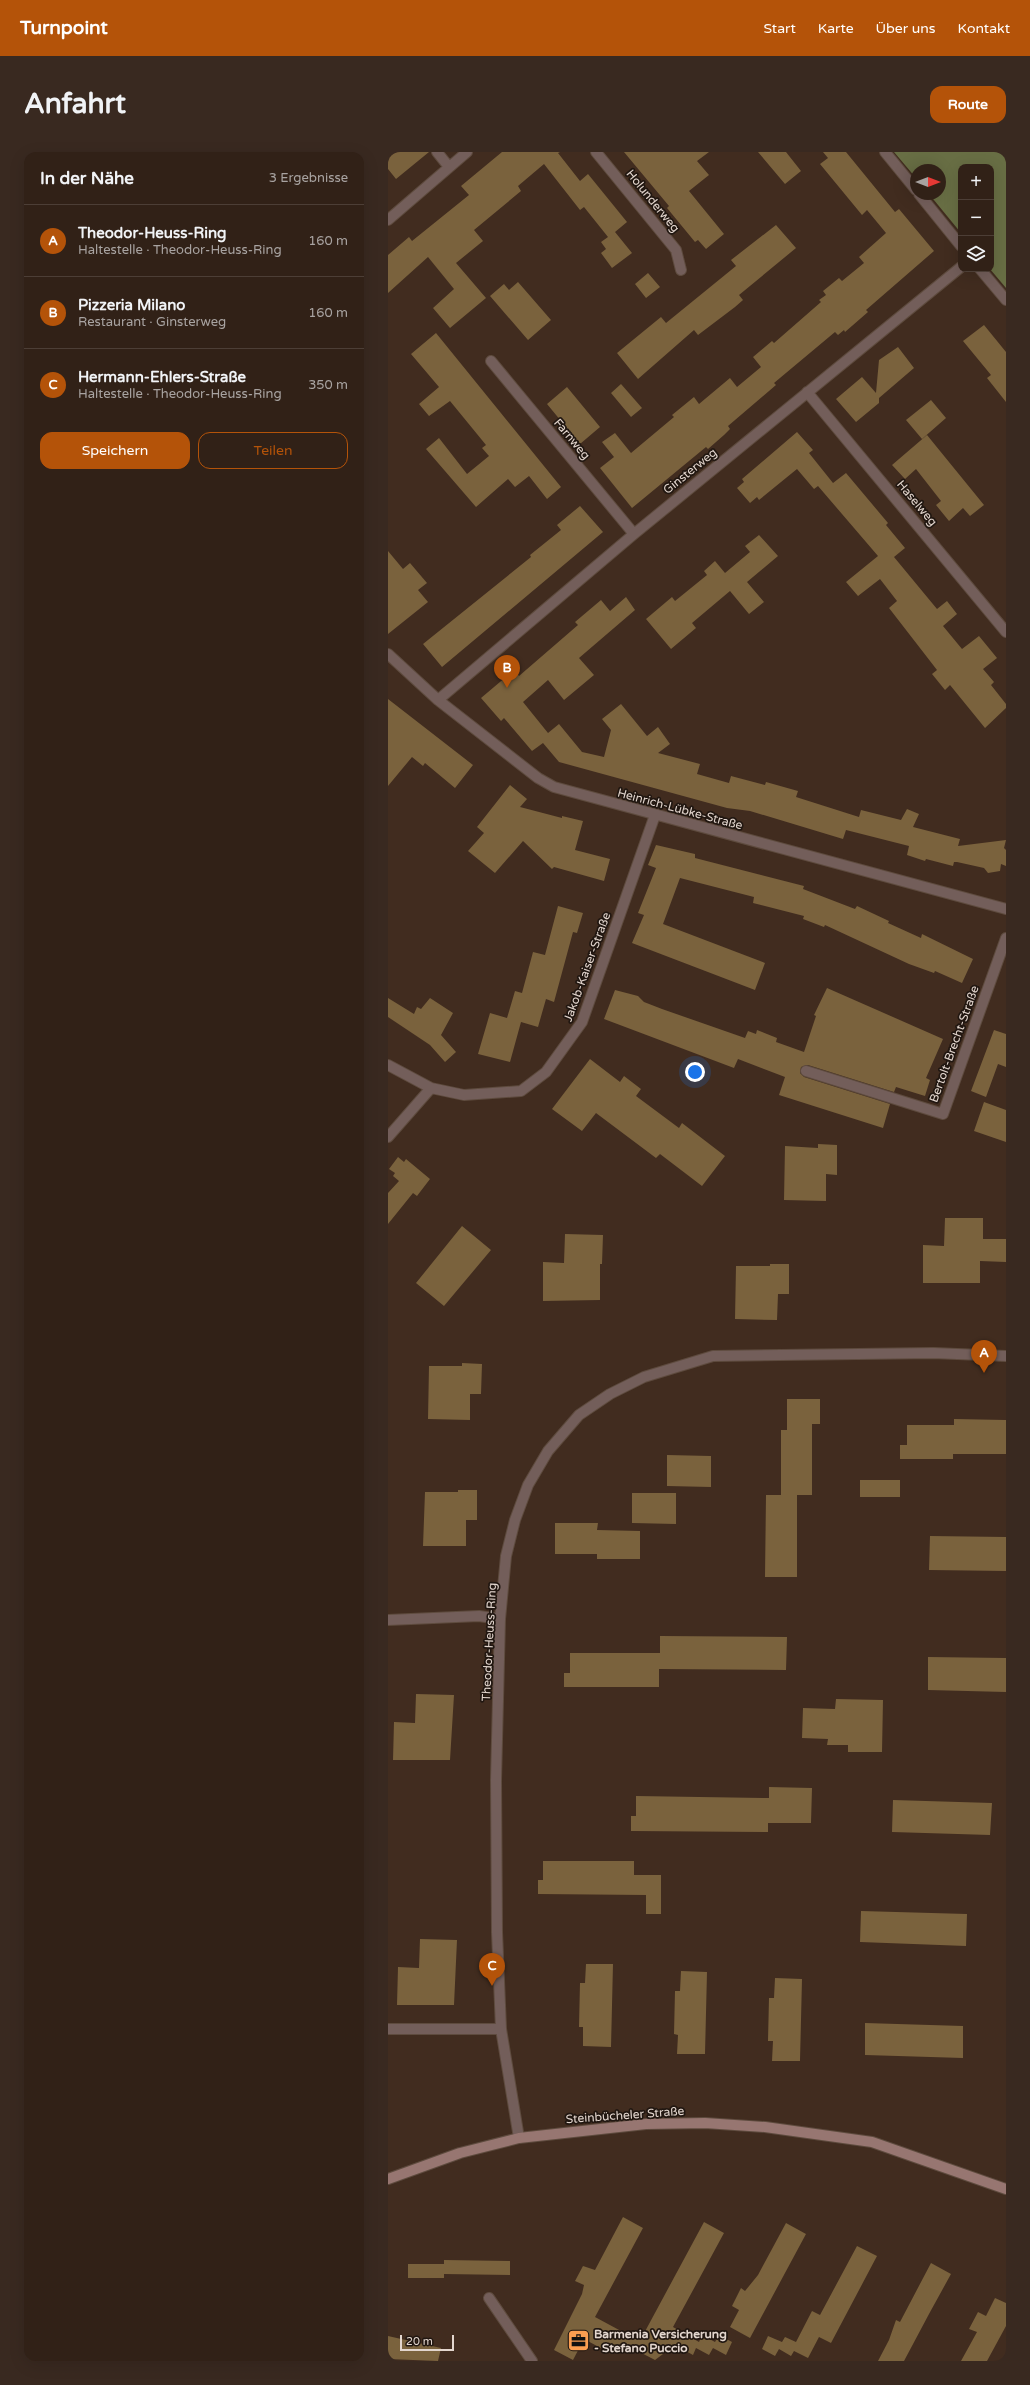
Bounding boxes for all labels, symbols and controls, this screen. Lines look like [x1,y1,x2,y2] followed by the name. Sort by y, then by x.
[20,17,108,39] text: Turnpoint
[764,20,796,37] text: Start
[818,20,854,37] text: Karte
[876,20,936,37] text: Über uns
[958,20,1010,37] text: Kontakt
[930,86,1006,123] button: Route
[24,87,126,121] text: Anfahrt
[910,164,946,200] north arrow
[958,164,994,272] map controls
[958,164,994,200] button: +
[623,167,683,235] street label: Holunderweg
[40,168,134,189] text: In der Nähe
[269,170,348,186] text: 3 Ergebnisse
[958,200,994,236] button: −
[78,224,227,242] text: Theodor-Heuss-Ring
[48,233,58,249] text: A
[308,233,348,249] text: 160 m
[958,236,994,272] button: layers
[78,242,282,258] text: Haltestelle · Theodor-Heuss-Ring
[78,296,185,314] text: Pizzeria Milano
[48,305,58,321] text: B
[308,305,348,321] text: 160 m
[78,314,226,330] text: Restaurant · Ginsterweg
[78,368,246,386] text: Hermann-Ehlers-Straße
[48,377,58,393] text: C
[308,377,348,393] text: 350 m
[78,386,282,402] text: Haltestelle · Theodor-Heuss-Ring
[551,416,593,462] street label: Farnweg
[40,432,190,469] button: Speichern
[198,432,348,469] button: Teilen
[660,445,720,497] street label: Ginsterweg
[894,477,940,529] street label: Haselweg
[494,655,520,688] pin: B
[616,786,744,833] street label: Heinrich-Lübke-Straße
[561,910,613,1024] street label: Jakob-Kaiser-Straße
[926,983,982,1104] street label: Bertolt-Brecht-Straße
[685,1062,705,1082] your location
[971,1340,997,1373] pin: A
[479,1582,499,1702] street label: Theodor-Heuss-Ring
[479,1953,505,1986] pin: C
[565,2104,685,2126] street label: Steinbücheler Straße
[594,2327,727,2355] place label: Barmenia Versicherung - Stefano Puccio
[565,2328,591,2354] office icon: Barmenia Versicherung - Stefano Puccio
[400,2333,454,2352] scale bar
[406,2335,433,2348] text: 20 m

